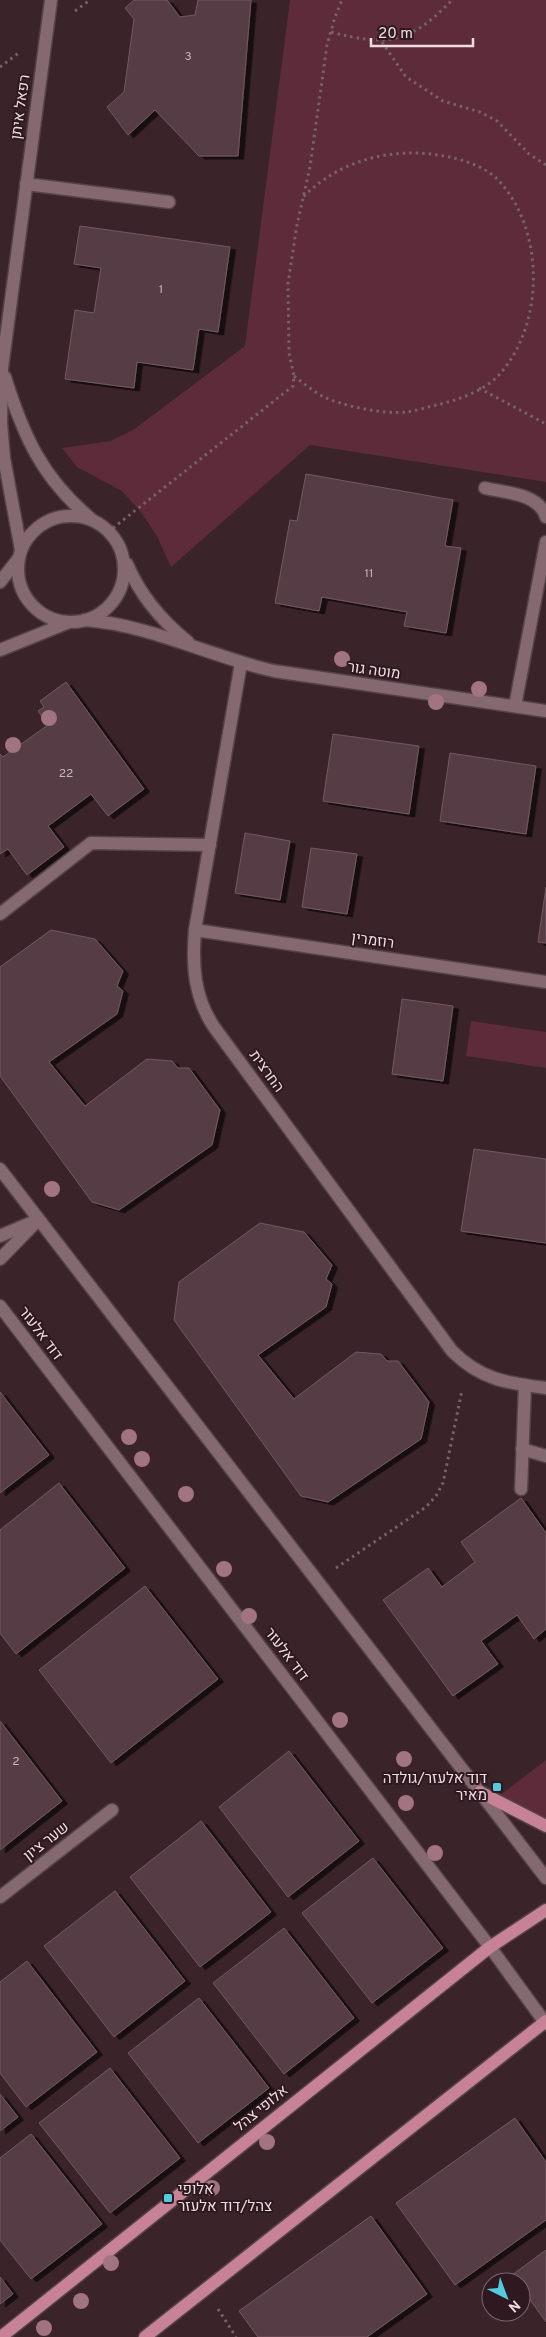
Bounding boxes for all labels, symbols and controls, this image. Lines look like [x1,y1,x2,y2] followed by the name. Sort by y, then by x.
[371,15,474,47] scale bar
[378,25,413,44] text: 20 m
[184,49,192,65] house number: 3
[8,73,35,141] street label: רפאל איתן
[159,282,163,298] house number: 1
[365,566,373,582] house number: 11
[346,658,401,685] street label: מוטה גור
[59,766,73,782] house number: 22
[350,929,395,954] street label: רוזמרין
[244,1047,287,1097] street label: החרצית
[13,1303,66,1365] street label: דוד אלעזר
[259,1624,312,1686] street label: דוד אלעזר
[12,1754,20,1770] house number: 2
[383,1770,487,1806] place label: דוד אלעזר/גולדה מאיר
[491,1781,503,1793] marker: דוד אלעזר/גולדה מאיר
[20,1818,74,1866] street label: שער ציון
[231,2082,293,2137] street label: אלופי צהל
[178,2181,272,2217] place label: אלופי צהל/דוד אלעזר
[162,2192,174,2204] marker: אלופי צהל/דוד אלעזר
[481,2272,531,2322] north arrow
[504,2296,523,2315] text: N

